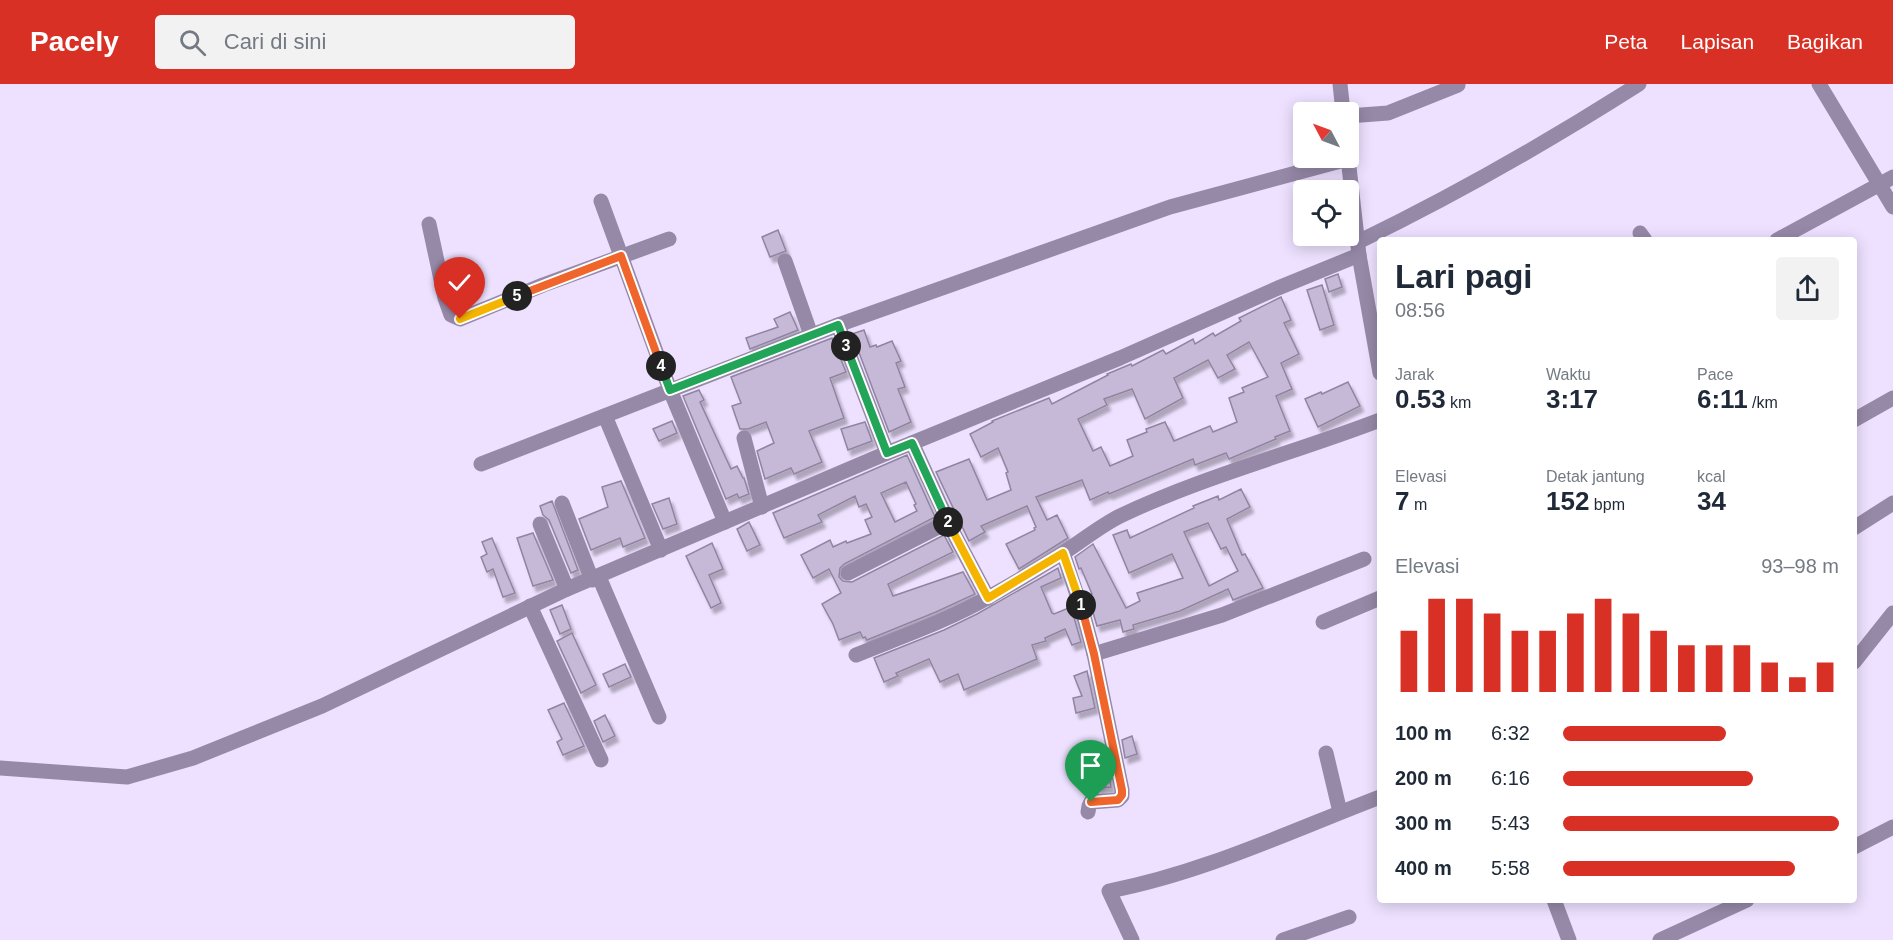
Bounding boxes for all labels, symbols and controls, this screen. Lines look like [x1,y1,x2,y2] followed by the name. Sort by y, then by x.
[155,15,575,69] search box
[30,26,119,57] text: Pacely
[176,26,209,59] icon: search
[224,29,326,54] text: Cari di sini
[1604,30,1648,53] text: Peta
[1681,30,1754,53] text: Lapisan
[1787,30,1863,53] text: Bagikan
[1293,102,1359,168] north arrow
[1293,102,1359,246] map controls
[1293,180,1359,246] button: locate
[434,257,485,319] pin
[1776,257,1839,320] button: share
[1395,258,1533,295] text: Lari pagi
[443,266,476,299] icon: check
[502,281,532,311] pin: 5
[513,287,521,304] text: 5
[1395,299,1445,321] text: 08:56
[831,331,861,361] pin: 3
[842,337,850,354] text: 3
[646,351,676,381] pin: 4
[657,357,665,374] text: 4
[1395,366,1434,383] text: Jarak
[1546,366,1591,383] text: Waktu
[1697,366,1733,383] text: Pace
[1395,384,1446,414] text: 0.53
[1546,384,1598,414] text: 3:17
[1697,384,1748,414] text: 6:11
[1446,394,1471,411] text: km
[1748,394,1778,411] text: /km
[1395,468,1447,485] text: Elevasi
[1546,468,1645,485] text: Detak jantung
[1697,468,1725,485] text: kcal
[1395,486,1409,516] text: 7
[1546,486,1589,516] text: 152
[1697,486,1726,516] text: 34
[1409,496,1427,513] text: m
[1589,496,1625,513] text: bpm
[933,507,963,537] pin: 2
[944,513,952,530] text: 2
[1395,555,1459,577] text: Elevasi
[1761,555,1839,577] text: 93–98 m
[1066,590,1096,620] pin: 1
[1077,596,1085,613] text: 1
[1395,722,1452,744] text: 100 m
[1491,722,1530,744] text: 6:32
[1065,740,1116,802] pin
[1074,749,1107,782] icon: arrive
[1395,767,1452,789] text: 200 m
[1491,767,1530,789] text: 6:16
[1395,812,1452,834] text: 300 m
[1491,812,1530,834] text: 5:43
[1395,857,1452,879] text: 400 m
[1491,857,1530,879] text: 5:58

